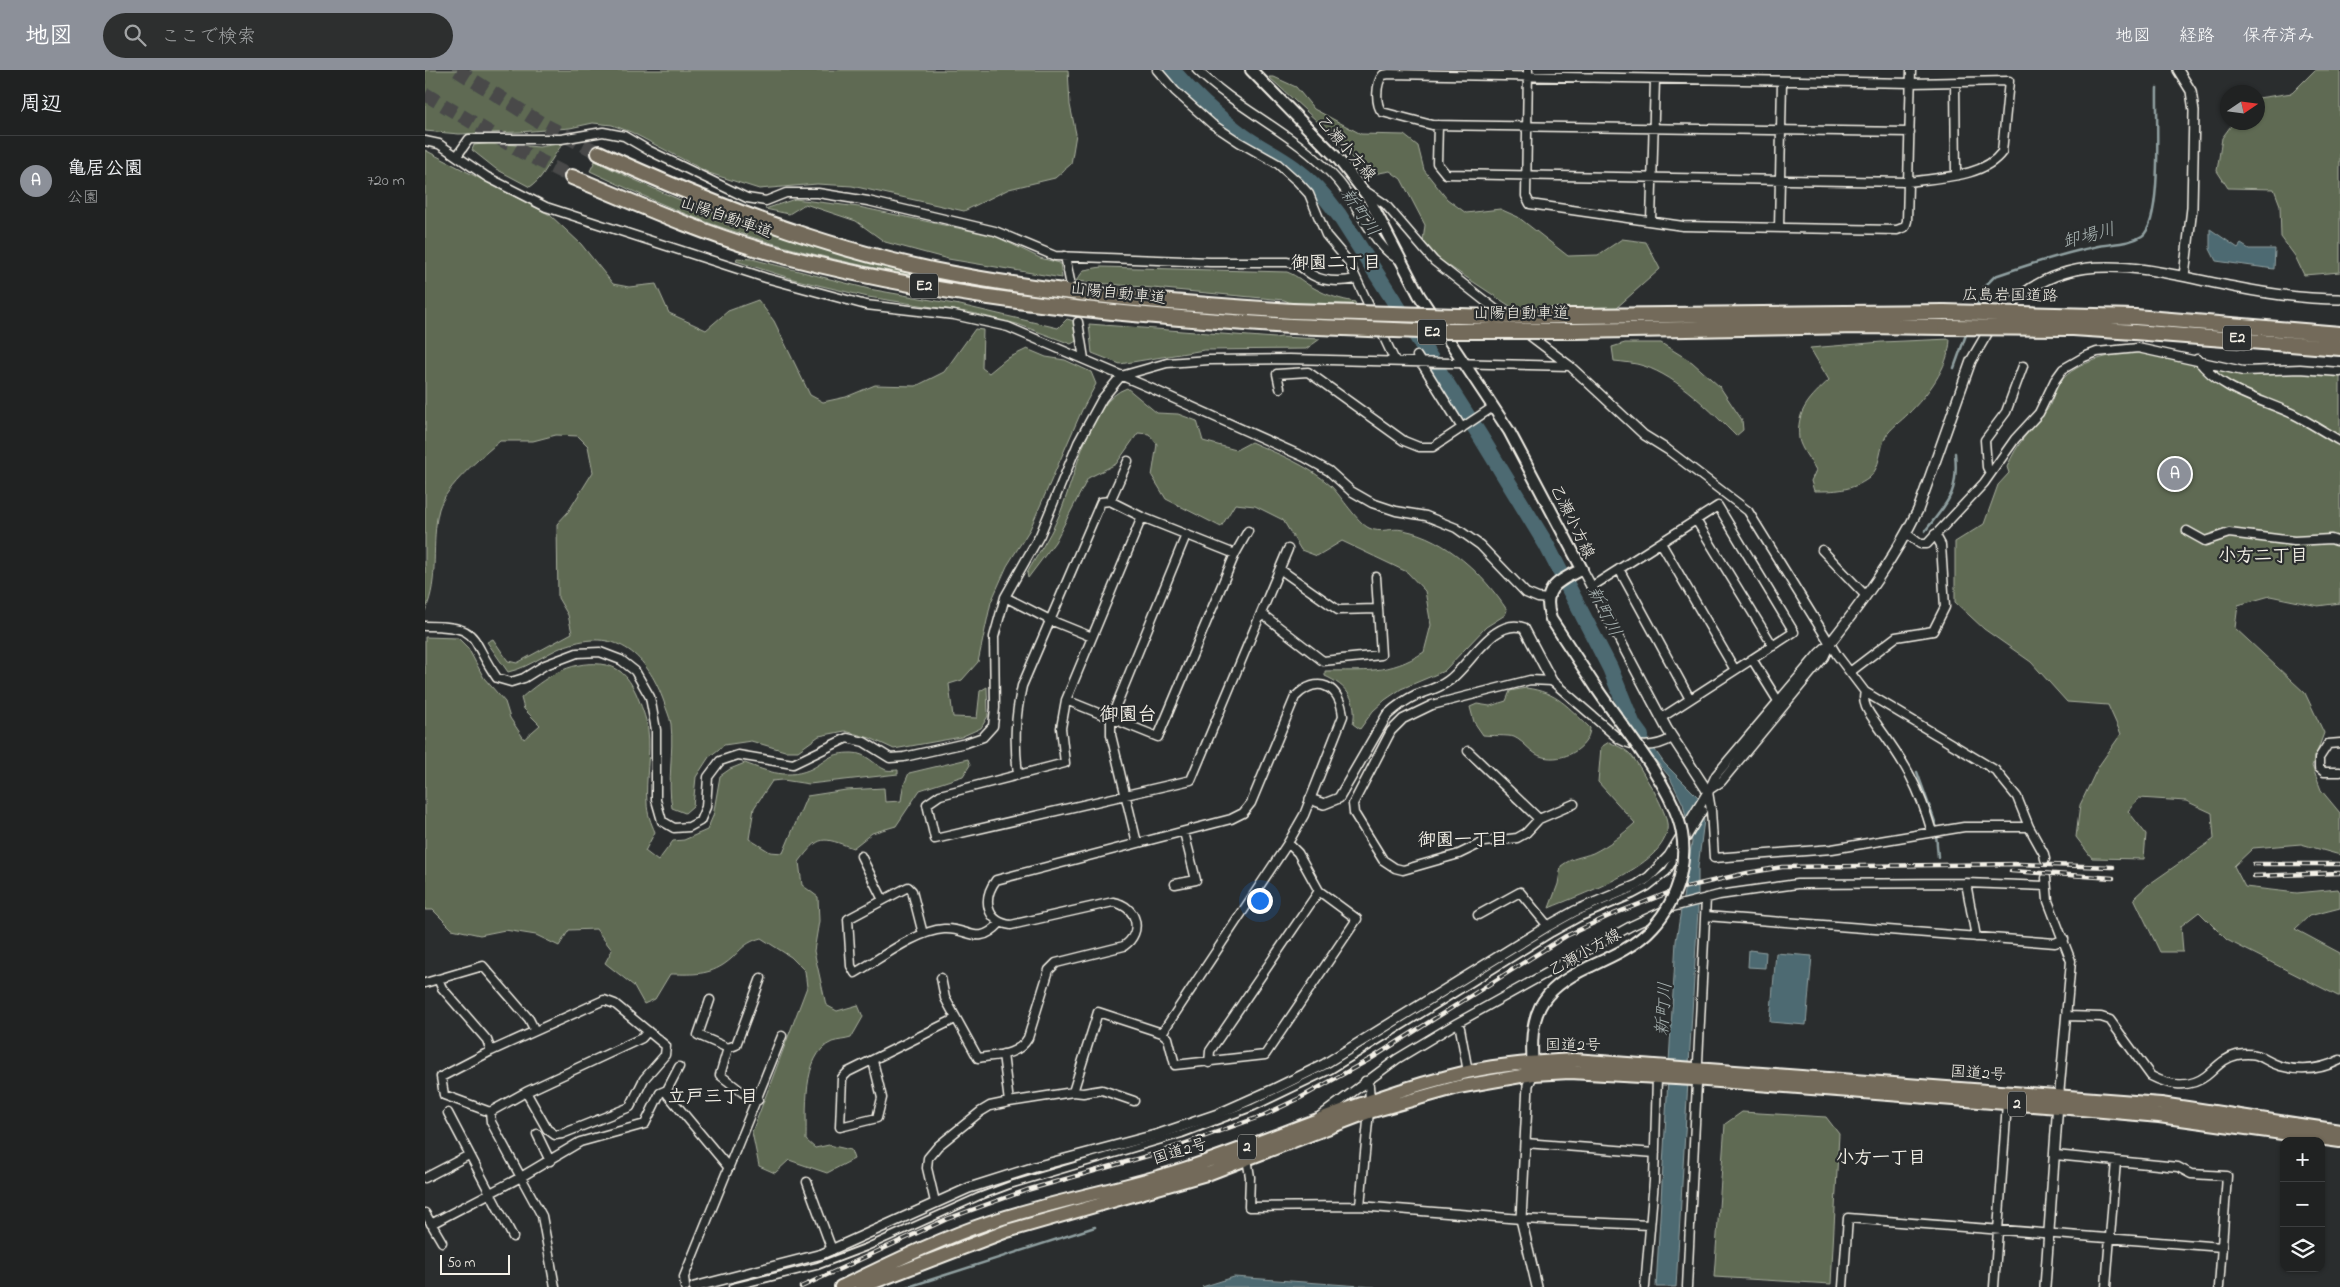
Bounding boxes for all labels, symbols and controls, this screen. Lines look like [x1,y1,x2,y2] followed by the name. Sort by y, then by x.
[103,13,453,58] search box
[25,20,73,55] text: 地図
[121,21,149,49] icon: search
[161,24,256,51] text: ここで検索
[2115,24,2151,50] text: 地図
[2179,24,2215,50] text: 経路
[2243,24,2315,50] text: 保存済み
[2220,85,2265,130] north arrow
[20,90,62,120] text: 周辺
[1311,111,1381,187] street label: 乙瀬小方線
[67,156,143,183] text: 亀居公園
[31,169,41,193] text: A
[367,169,405,193] text: 720 m
[1333,183,1385,243] water label: 新町川
[67,186,99,210] text: 公園
[677,191,775,245] street label: 山陽自動車道
[2060,217,2118,257] water label: 卸場川
[1291,251,1381,277] district label: 御園二丁目
[910,274,938,298] road number: E2
[1069,277,1167,311] street label: 山陽自動車道
[1962,283,2058,309] street label: 広島岩国道路
[1473,302,1569,326] street label: 山陽自動車道
[1418,320,1446,344] road number: E2
[2223,326,2251,350] road number: E2
[2159,455,2191,493] pin: A
[1544,481,1600,563] street label: 乙瀬小方線
[2218,544,2308,570] district label: 小方二丁目
[1579,582,1627,642] water label: 新町川
[1099,702,1157,729] district label: 御園台
[1418,828,1508,854] district label: 御園一丁目
[1247,888,1273,914] your location
[1544,923,1626,983] street label: 乙瀬小方線
[1650,981,1680,1037] water label: 新町川
[1545,1034,1601,1058] street label: 国道2号
[1949,1060,2007,1088] street label: 国道2号
[668,1085,758,1111] district label: 立戸三丁目
[2008,1092,2026,1116] road number: 2
[1150,1132,1210,1172] street label: 国道2号
[1238,1134,1256,1160] road number: 2
[2280,1137,2325,1272] map controls
[2280,1137,2325,1182] button: +
[1836,1146,1926,1172] district label: 小方一丁目
[2280,1182,2325,1227] button: −
[2280,1227,2325,1272] button: layers
[440,1252,510,1275] scale bar
[447,1253,475,1274] text: 50 m

